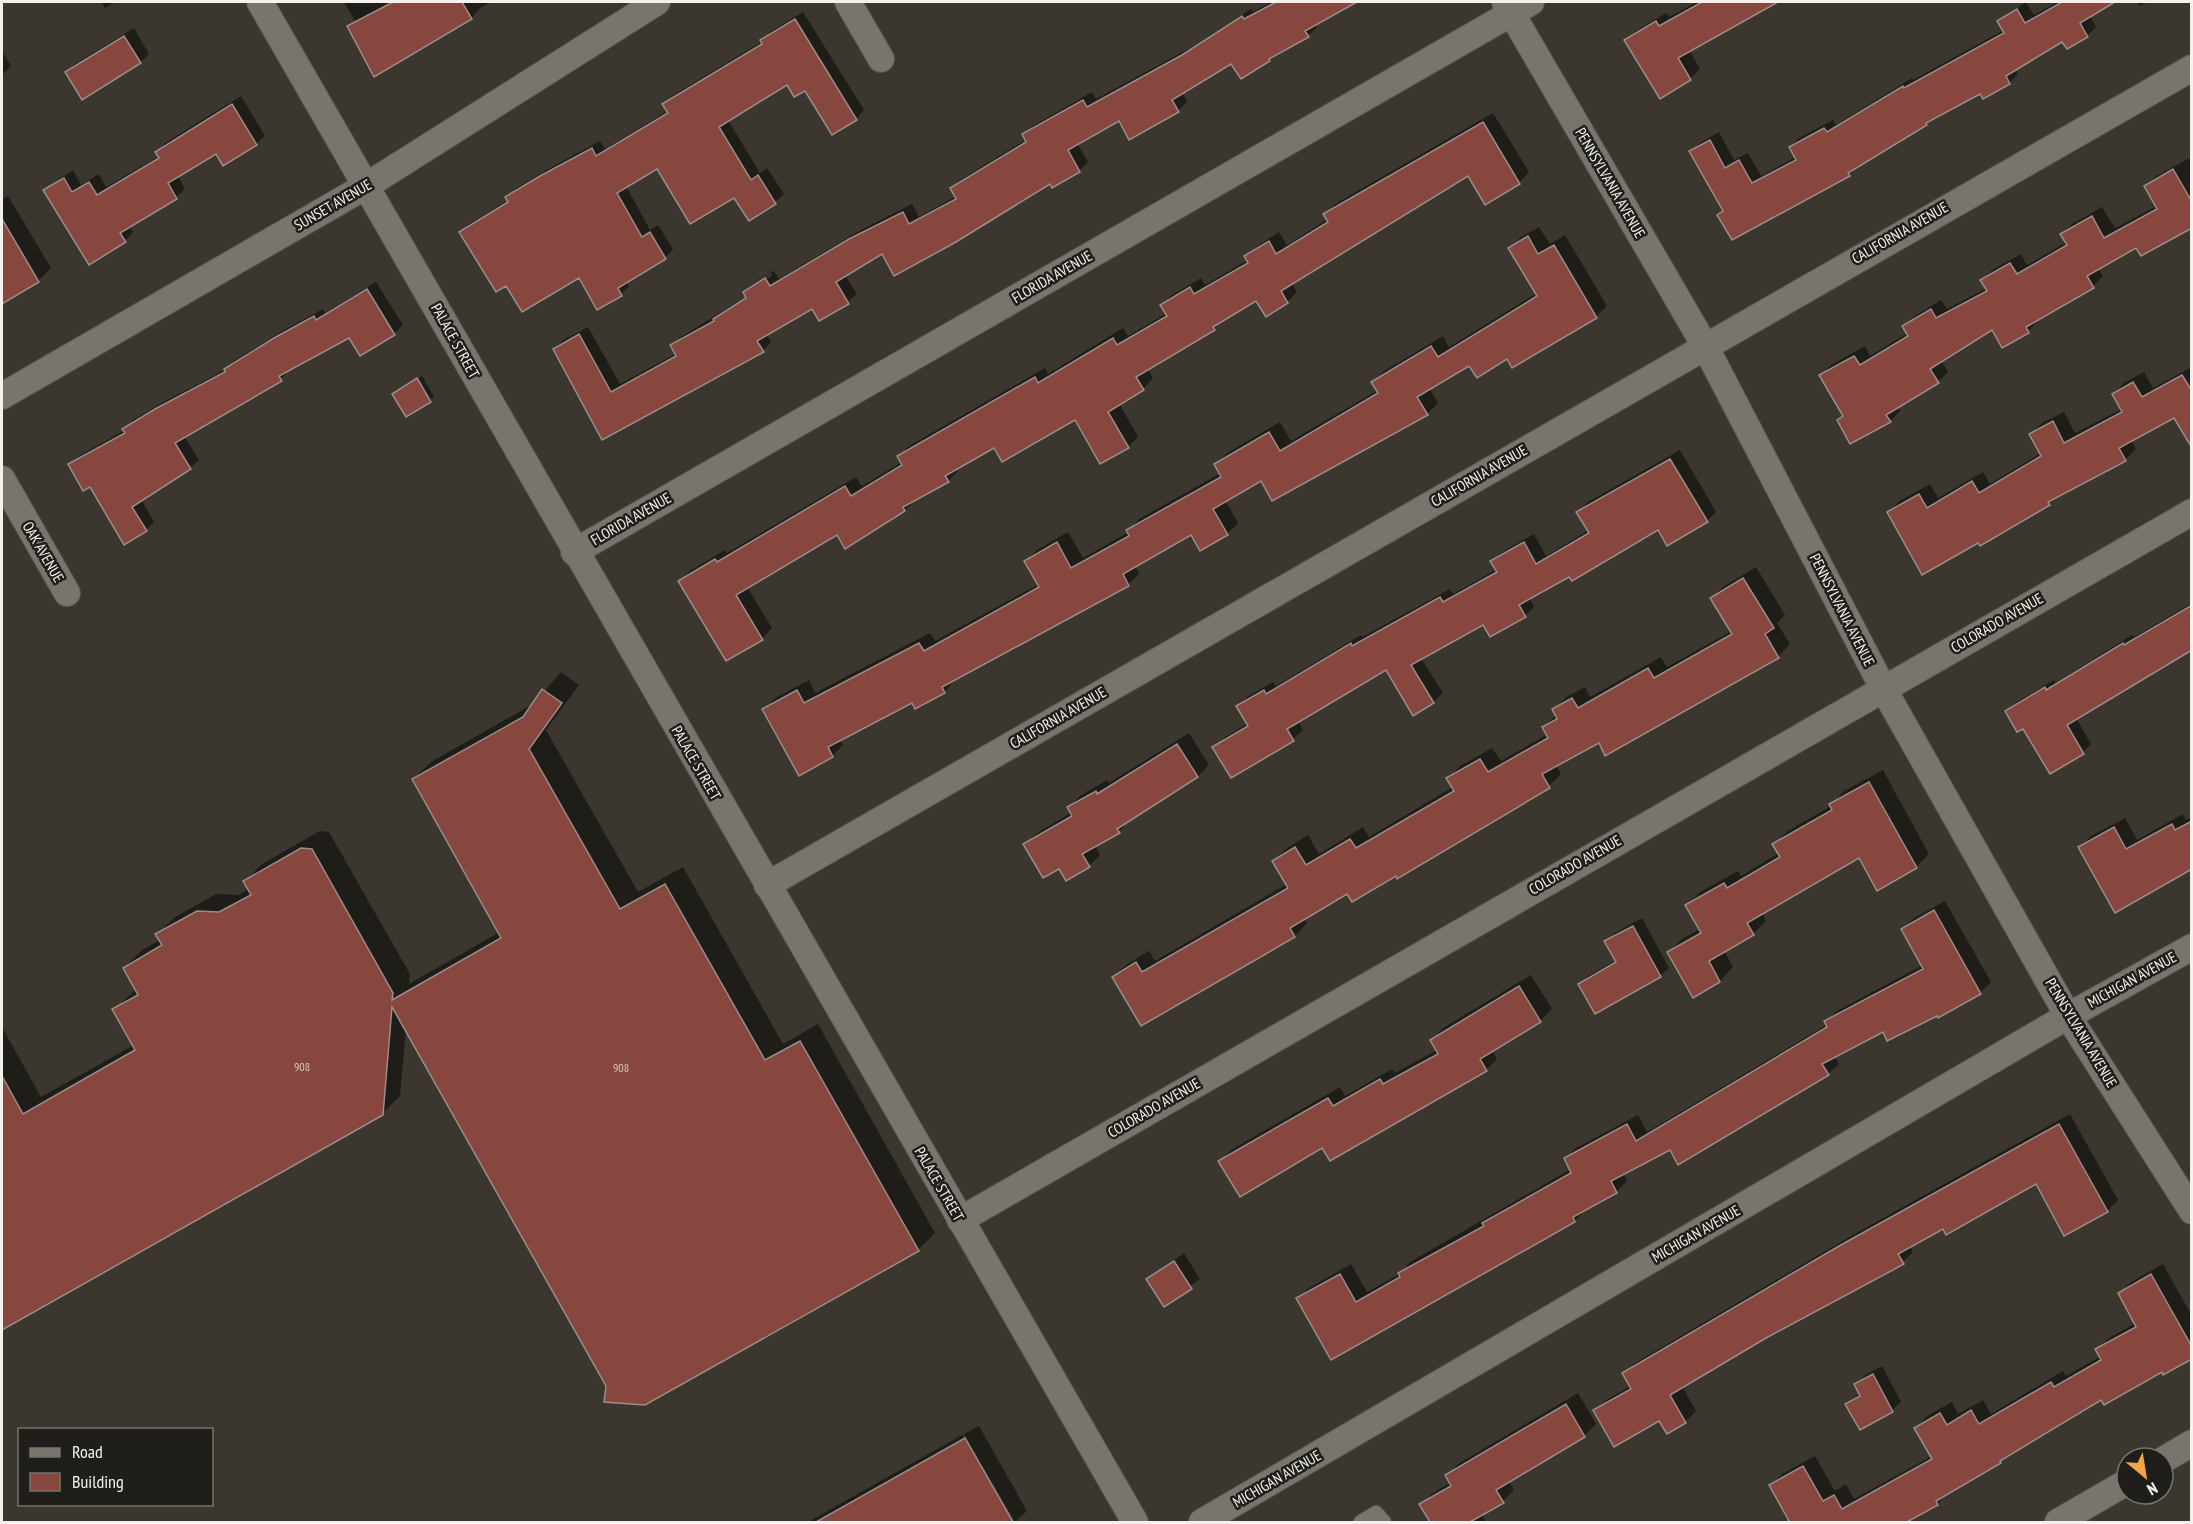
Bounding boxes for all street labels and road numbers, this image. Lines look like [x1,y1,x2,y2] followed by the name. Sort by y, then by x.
[1571,124,1650,241] street label: PENNSYLVANIA AVENUE
[291,175,375,234] street label: SUNSET AVENUE
[1848,197,1951,268] street label: CALIFORNIA AVENUE
[1008,246,1095,307] street label: FLORIDA AVENUE
[427,300,484,382] street label: PALACE STREET
[1427,440,1530,511] street label: CALIFORNIA AVENUE
[587,488,674,549] street label: FLORIDA AVENUE
[18,518,68,586] street label: OAK AVENUE
[1806,550,1879,669] street label: PENNSYLVANIA AVENUE
[1947,588,2046,657] street label: COLORADO AVENUE
[1006,682,1109,753] street label: CALIFORNIA AVENUE
[668,722,725,803] street label: PALACE STREET
[1525,830,1624,899] street label: COLORADO AVENUE
[2084,947,2180,1012] street label: MICHIGAN AVENUE
[2041,975,2122,1091] street label: PENNSYLVANIA AVENUE
[1104,1073,1203,1142] street label: COLORADO AVENUE
[911,1143,968,1224] street label: PALACE STREET
[1648,1201,1743,1267] street label: MICHIGAN AVENUE
[1229,1446,1324,1512] street label: MICHIGAN AVENUE

